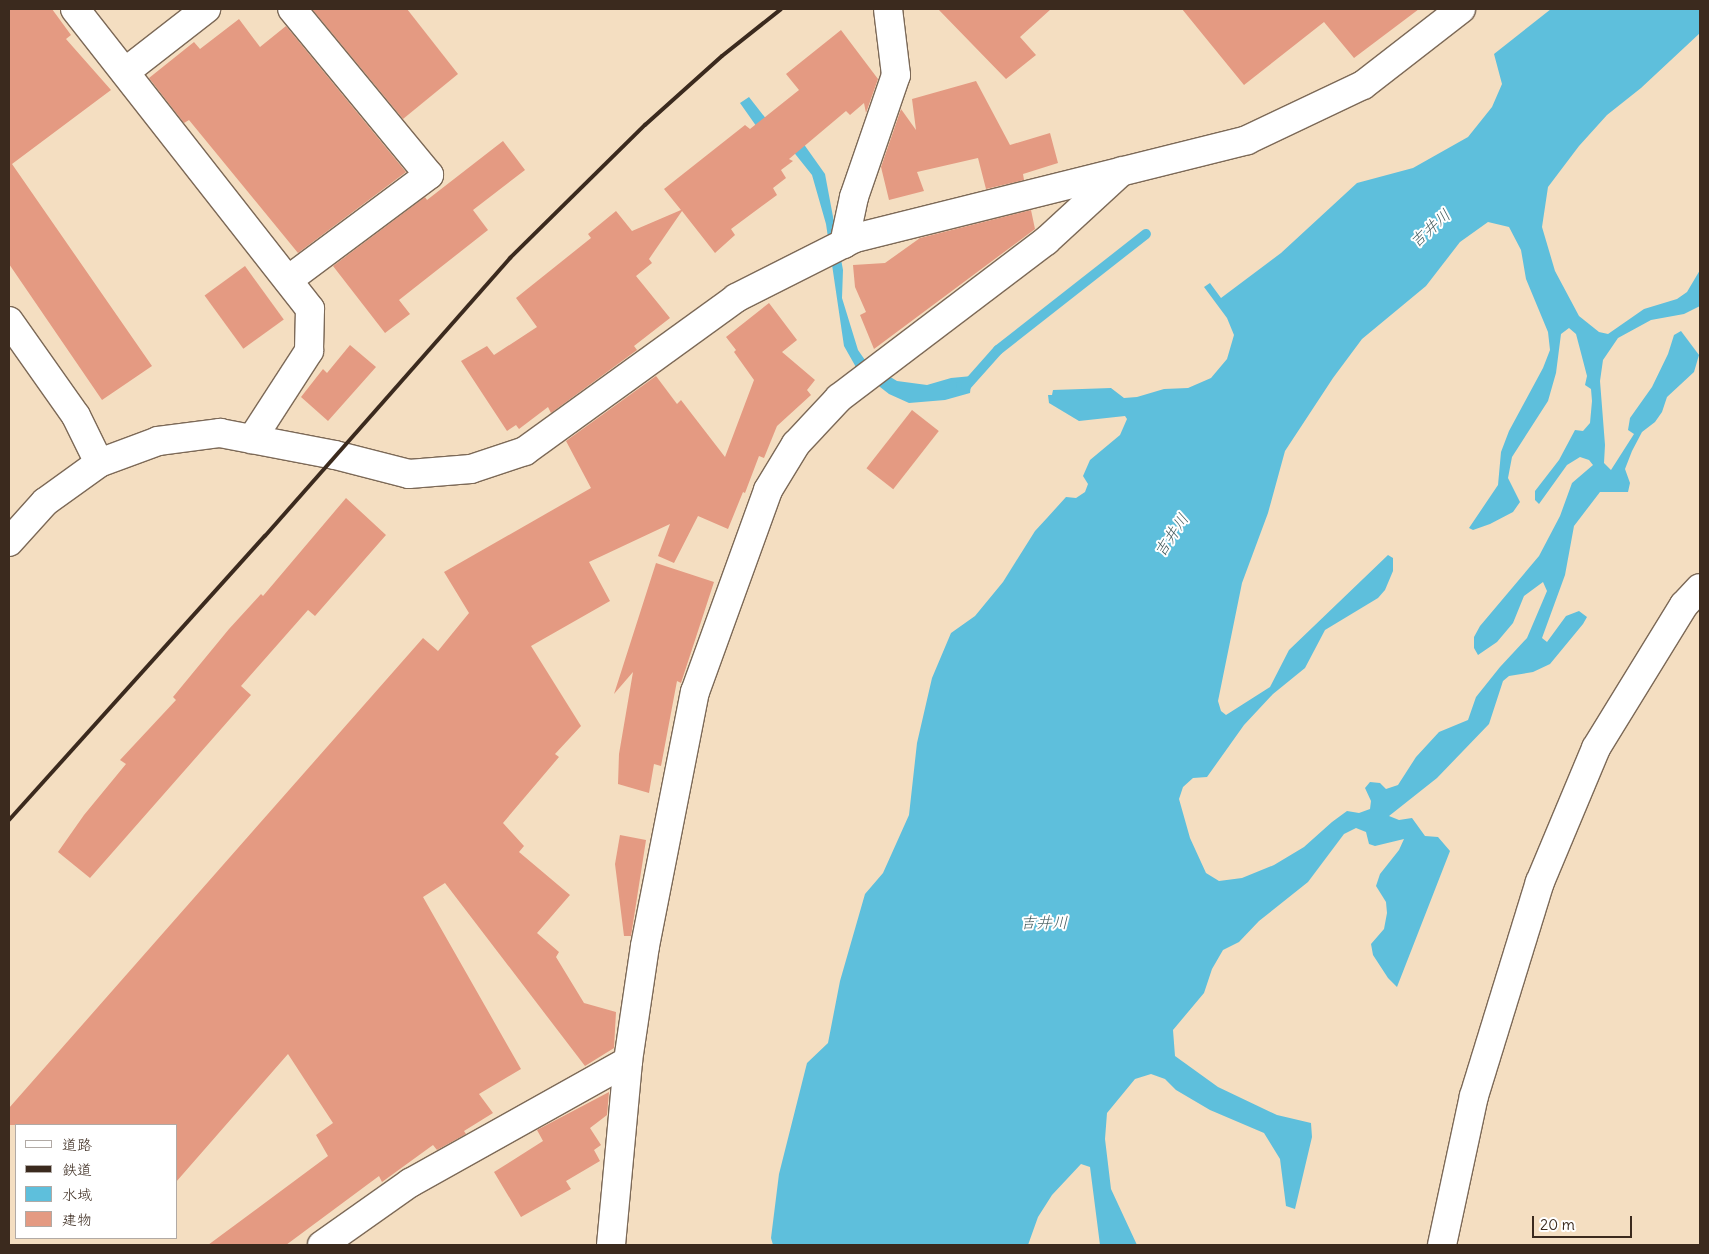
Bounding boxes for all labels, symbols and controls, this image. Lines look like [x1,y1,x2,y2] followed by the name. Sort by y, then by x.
[1406,205,1454,251] water label: 吉井川
[1150,510,1192,560] water label: 吉井川
[1020,912,1068,932] water label: 吉井川
[15,1124,178,1239] legend
[62,1135,92,1154] text: 道路
[62,1160,92,1179] text: 鉄道
[62,1185,92,1204] text: 水域
[1534,1206,1634,1238] scale bar
[62,1210,92,1229] text: 建物
[1540,1215,1575,1234] text: 20 m

